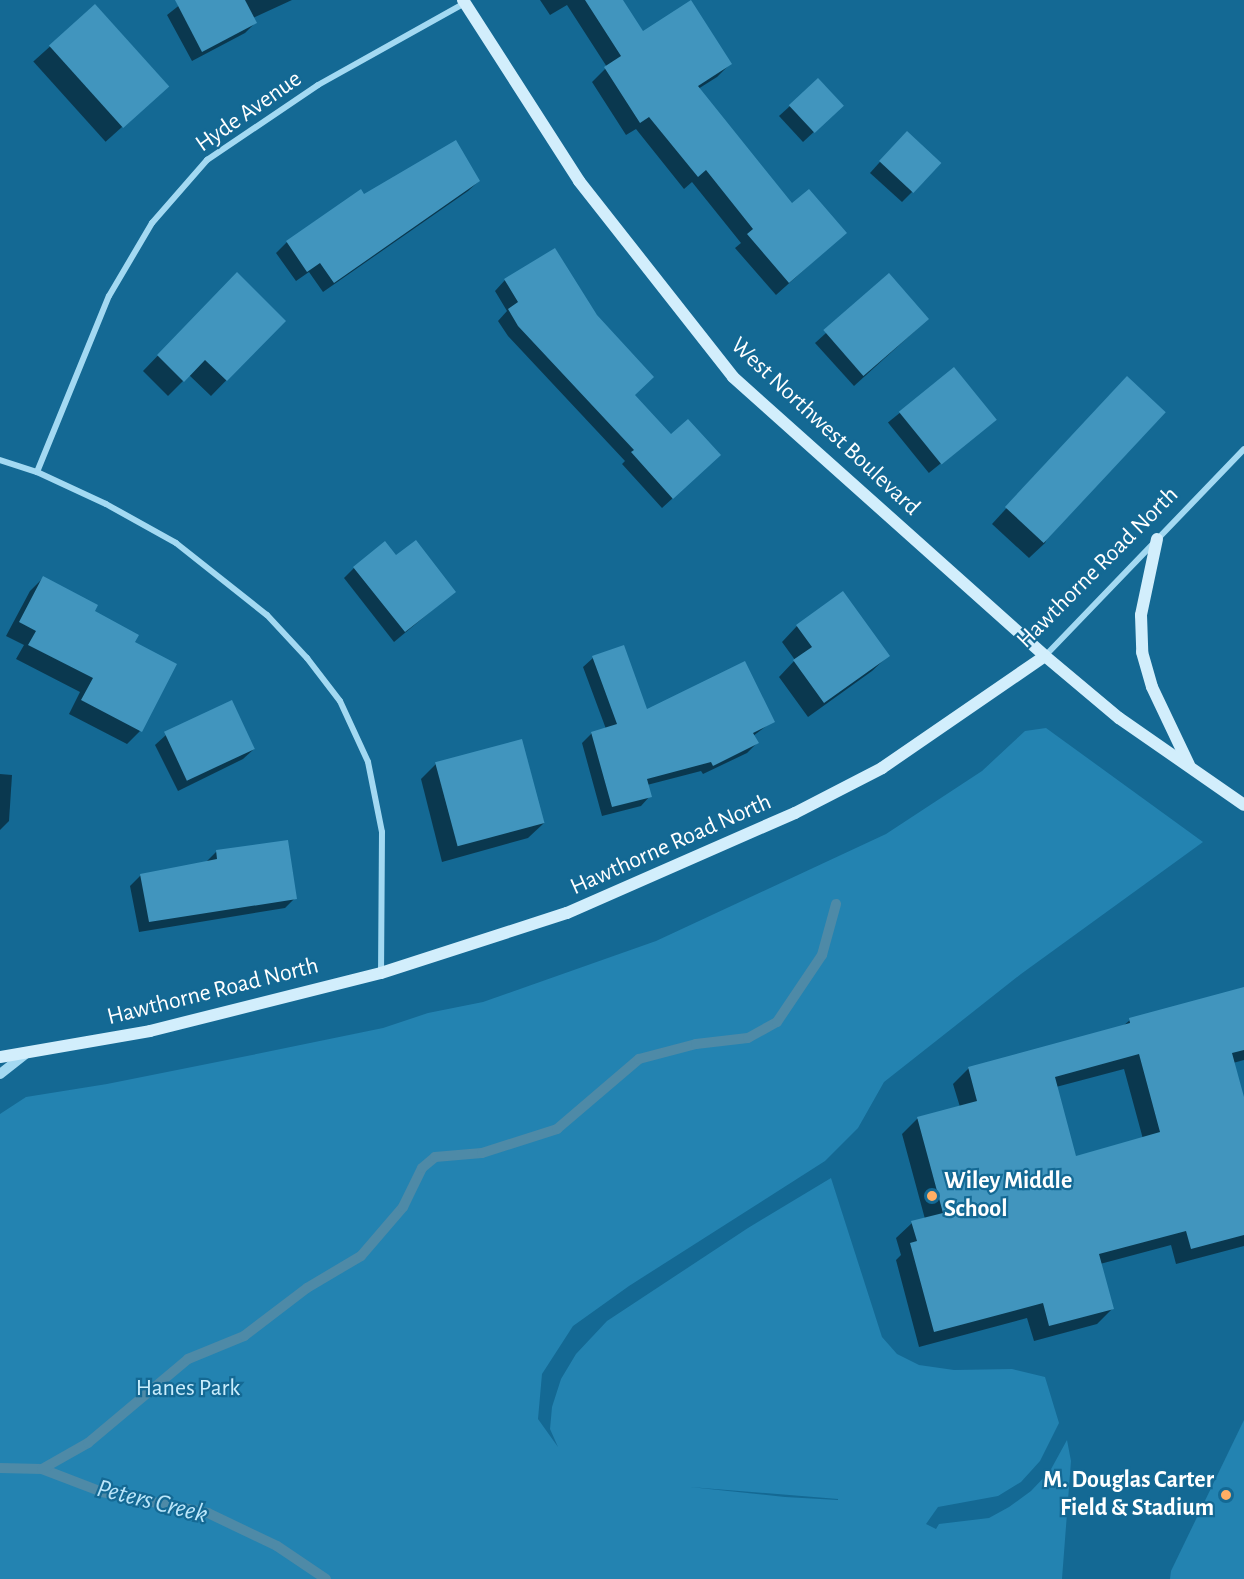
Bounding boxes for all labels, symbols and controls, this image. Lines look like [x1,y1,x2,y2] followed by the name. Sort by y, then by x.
[190,65,308,159] street label: Hyde Avenue
[724,332,926,522] street label: West Northwest Boulevard
[1011,481,1185,655] street label: Hawthorne Road North
[566,788,776,902] street label: Hawthorne Road North
[104,952,322,1032] street label: Hawthorne Road North
[944,1168,1072,1224] place label: Wiley Middle School
[925,1189,939,1203] marker: Wiley Middle School
[136,1375,240,1403] park label: Hanes Park
[1043,1467,1214,1523] place label: M. Douglas Carter Field & Stadium
[93,1473,211,1531] water label: Peters Creek
[1219,1488,1233,1502] marker: M. Douglas Carter Field & Stadium

